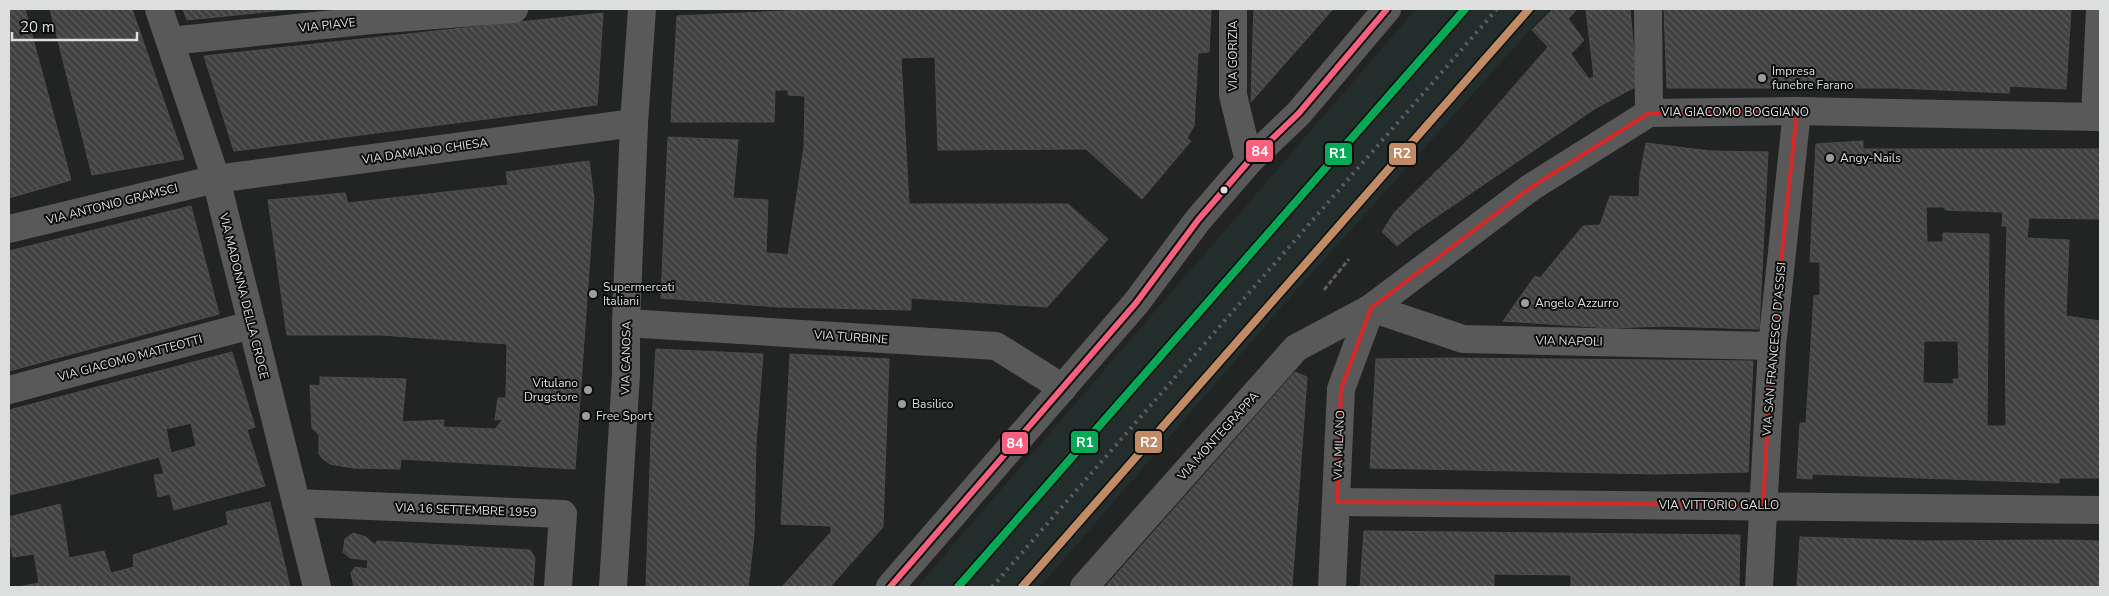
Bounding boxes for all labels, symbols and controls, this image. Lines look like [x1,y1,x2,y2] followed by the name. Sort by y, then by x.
[12,10,138,42] scale bar
[297,14,356,36] street label: VIA PIAVE
[20,17,55,37] text: 20 m
[1225,20,1241,93] street label: VIA GORIZIA
[1772,63,1854,93] place label: Impresa funebre Farano
[1756,72,1768,84] marker: Impresa funebre Farano
[1660,104,1809,120] street label: VIA GIACOMO BOGGIANO
[360,134,489,168] street label: VIA DAMIANO CHIESA
[1245,139,1274,163] line badge: 84
[1252,142,1269,161] text: 84
[1324,142,1353,166] line badge: R1
[1388,142,1417,166] line badge: R2
[1329,144,1347,163] text: R1
[1393,144,1411,163] text: R2
[1840,150,1901,166] place label: Angy-Nails
[1824,152,1836,164] marker: Angy-Nails
[44,180,179,228] street label: VIA ANTONIO GRAMSCI
[1219,185,1229,195] unlabelled marker
[215,210,272,381] street label: VIA MADONNA DELLA CROCE
[1758,261,1790,438] street label: VIA SAN FRANCESCO D'ASSISI
[603,279,675,309] place label: Supermercati Italiani
[587,288,599,300] marker: Supermercati Italiani
[1535,295,1619,311] place label: Angelo Azzurro
[1519,297,1531,309] marker: Angelo Azzurro
[617,321,635,396] street label: VIA CANOSA
[812,326,889,348] street label: VIA TURBINE
[55,331,204,385] street label: VIA GIACOMO MATTEOTTI
[1534,332,1603,350] street label: VIA NAPOLI
[524,375,578,405] place label: Vitulano Drugstore
[582,384,594,396] marker: Vitulano Drugstore
[1173,388,1262,485] street label: VIA MONTEGRAPPA
[912,396,954,412] place label: Basilico
[896,398,908,410] marker: Basilico
[596,408,653,424] place label: Free Sport
[580,410,592,422] marker: Free Sport
[1330,410,1348,481] street label: VIA MILANO
[1070,430,1099,454] line badge: R1
[1134,430,1163,454] line badge: R2
[1001,431,1029,455] line badge: 84
[1076,433,1094,452] text: R1
[1140,433,1158,452] text: R2
[1007,434,1024,453] text: 84
[1658,497,1779,513] street label: VIA VITTORIO GALLO
[394,499,537,520] street label: VIA 16 SETTEMBRE 1959

